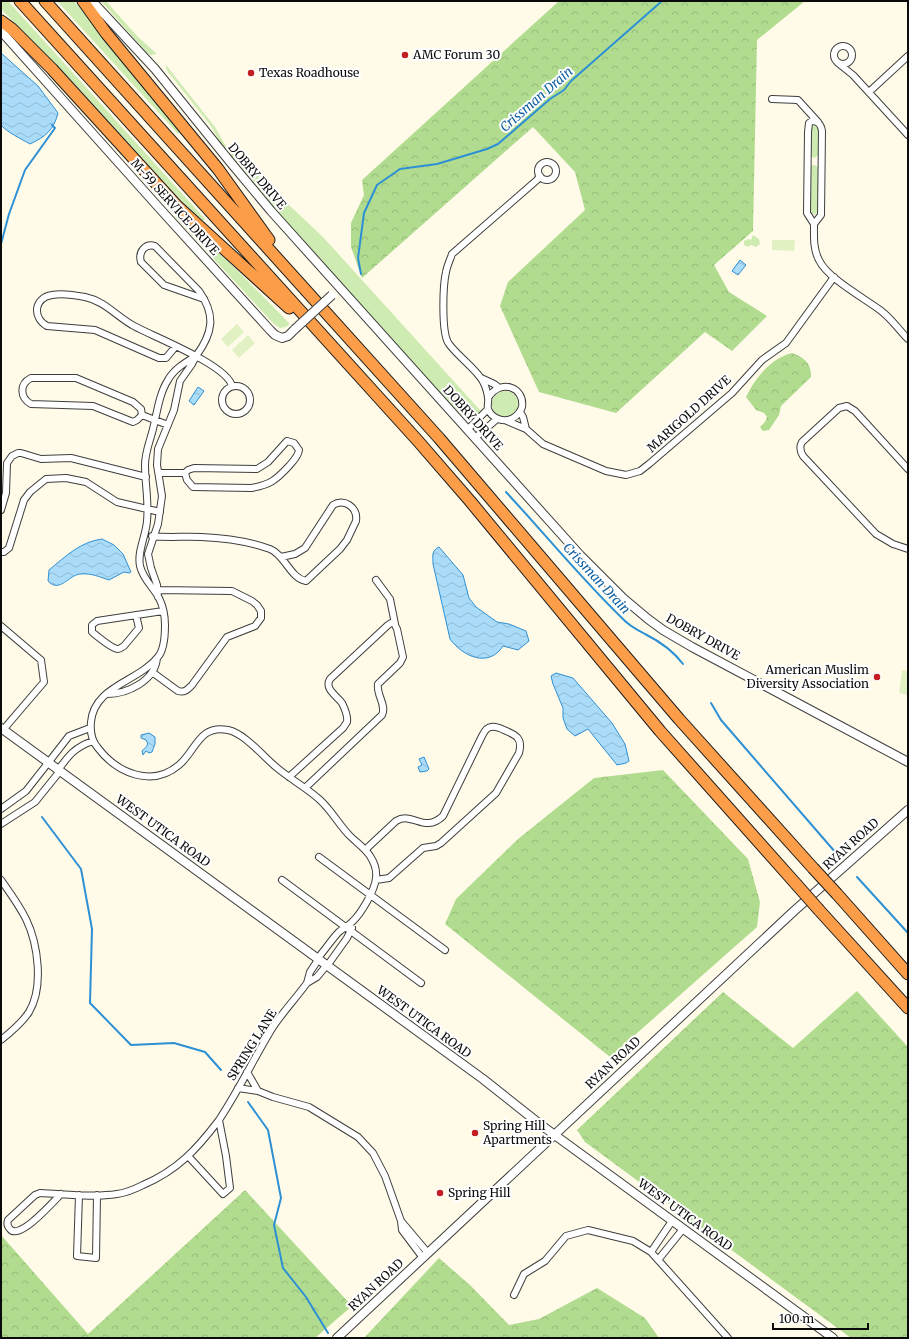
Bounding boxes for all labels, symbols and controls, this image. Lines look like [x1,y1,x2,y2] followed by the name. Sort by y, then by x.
[412,47,500,62] place label: AMC Forum 30
[400,50,410,60] marker: AMC Forum 30
[496,63,576,136] water label: Crissman Drain
[259,65,359,80] place label: Texas Roadhouse
[246,68,256,78] marker: Texas Roadhouse
[225,139,290,212] street label: DOBRY DRIVE
[128,155,223,258] street label: M-59 SERVICE DRIVE
[644,372,734,455] street label: MARIGOLD DRIVE
[440,382,507,453] street label: DOBRY DRIVE
[559,539,634,618] water label: Crissman Drain
[664,610,743,663] street label: DOBRY DRIVE
[747,662,869,691] place label: American Muslim Diversity Association
[872,672,882,682] marker: American Muslim Diversity Association
[112,791,213,870] street label: WEST UTICA ROAD
[820,815,882,873] street label: RYAN ROAD
[373,982,474,1061] street label: WEST UTICA ROAD
[224,1006,280,1083] street label: SPRING LANE
[582,1033,643,1092] street label: RYAN ROAD
[482,1118,552,1147] place label: Spring Hill Apartments
[470,1128,480,1138] marker: Spring Hill Apartments
[634,1175,735,1254] street label: WEST UTICA ROAD
[448,1185,511,1200] place label: Spring Hill
[435,1188,445,1198] marker: Spring Hill
[345,1255,406,1314] street label: RYAN ROAD
[773,1305,868,1331] scale bar
[779,1311,814,1326] text: 100 m

